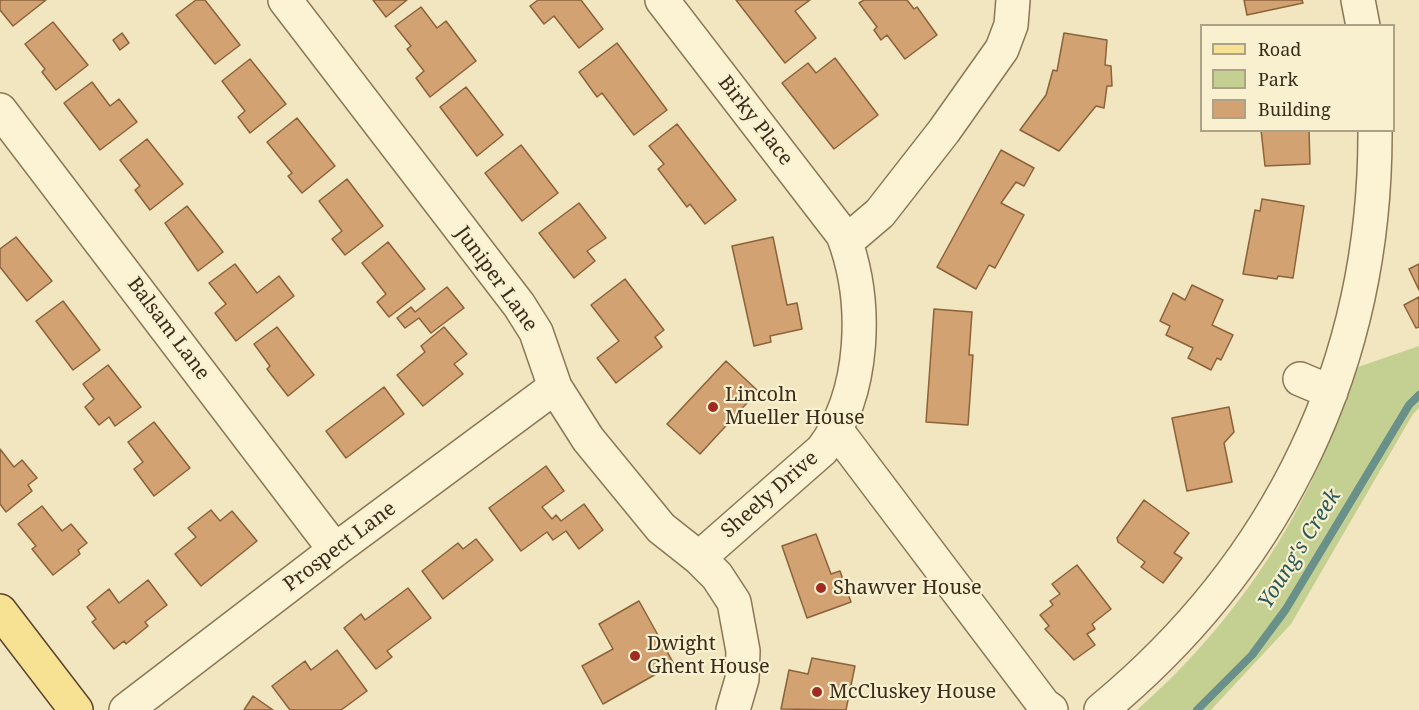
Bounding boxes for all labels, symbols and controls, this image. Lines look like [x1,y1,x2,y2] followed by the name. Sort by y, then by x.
[1200,24,1395,132] legend
[1258,37,1301,61] text: Road
[1258,67,1298,91] text: Park
[713,71,797,171] street label: Birky Place
[1258,97,1331,121] text: Building
[450,222,542,336] street label: Juniper Lane
[122,273,214,385] street label: Balsam Lane
[725,383,865,430] place label: Lincoln Mueller House
[706,400,720,414] marker: Lincoln Mueller House
[717,446,823,544] street label: Sheely Drive
[1253,485,1347,613] water label: Young's Creek
[279,497,401,597] street label: Prospect Lane
[833,576,982,600] place label: Shawver House
[814,581,828,595] marker: Shawver House
[647,632,770,679] place label: Dwight Ghent House
[628,649,642,663] marker: Dwight Ghent House
[829,680,996,704] place label: McCluskey House
[810,685,824,699] marker: McCluskey House

